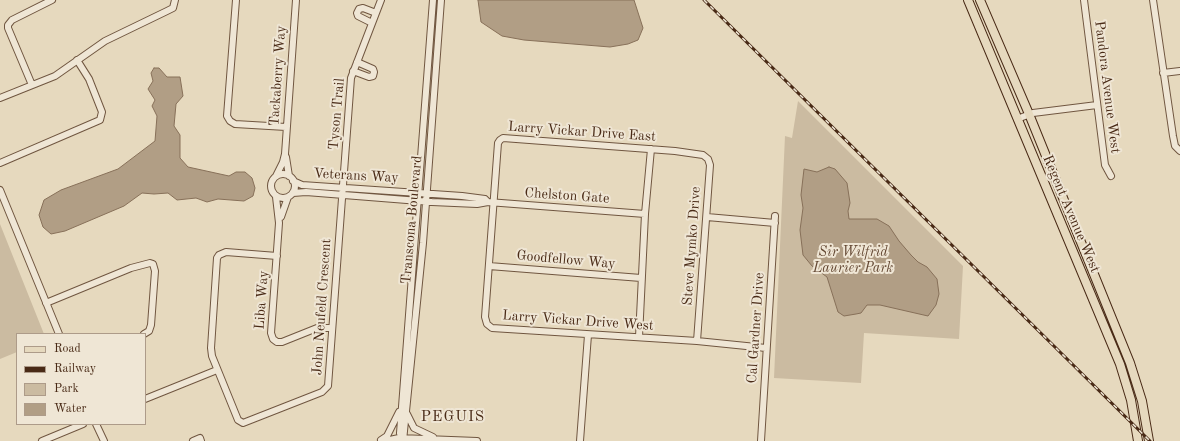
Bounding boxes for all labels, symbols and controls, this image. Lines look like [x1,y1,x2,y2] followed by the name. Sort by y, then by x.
[1091,20,1123,154] street label: Pandora Avenue West
[266,25,290,127] street label: Tackaberry Way
[325,77,349,151] street label: Tyson Trail
[508,118,656,146] street label: Larry Vickar Drive East
[1039,153,1103,275] street label: Regent Avenue West
[398,155,426,285] street label: Transcona Boulevard
[313,165,399,187] street label: Veterans Way
[524,185,610,207] street label: Chelston Gate
[679,186,705,306] street label: Steve Mymko Drive
[309,238,335,376] street label: John Neufeld Crescent
[813,244,893,276] park label: Sir Wilfrid Laurier Park
[516,247,616,273] street label: Goodfellow Way
[252,270,272,330] street label: Liba Way
[744,272,768,384] street label: Cal Gardner Drive
[502,307,654,335] street label: Larry Vickar Drive West
[16,333,146,425] legend
[54,343,81,355] text: Road
[54,363,96,375] text: Railway
[54,383,79,395] text: Park
[54,403,86,415] text: Water
[421,408,485,426] district label: PEGUIS

